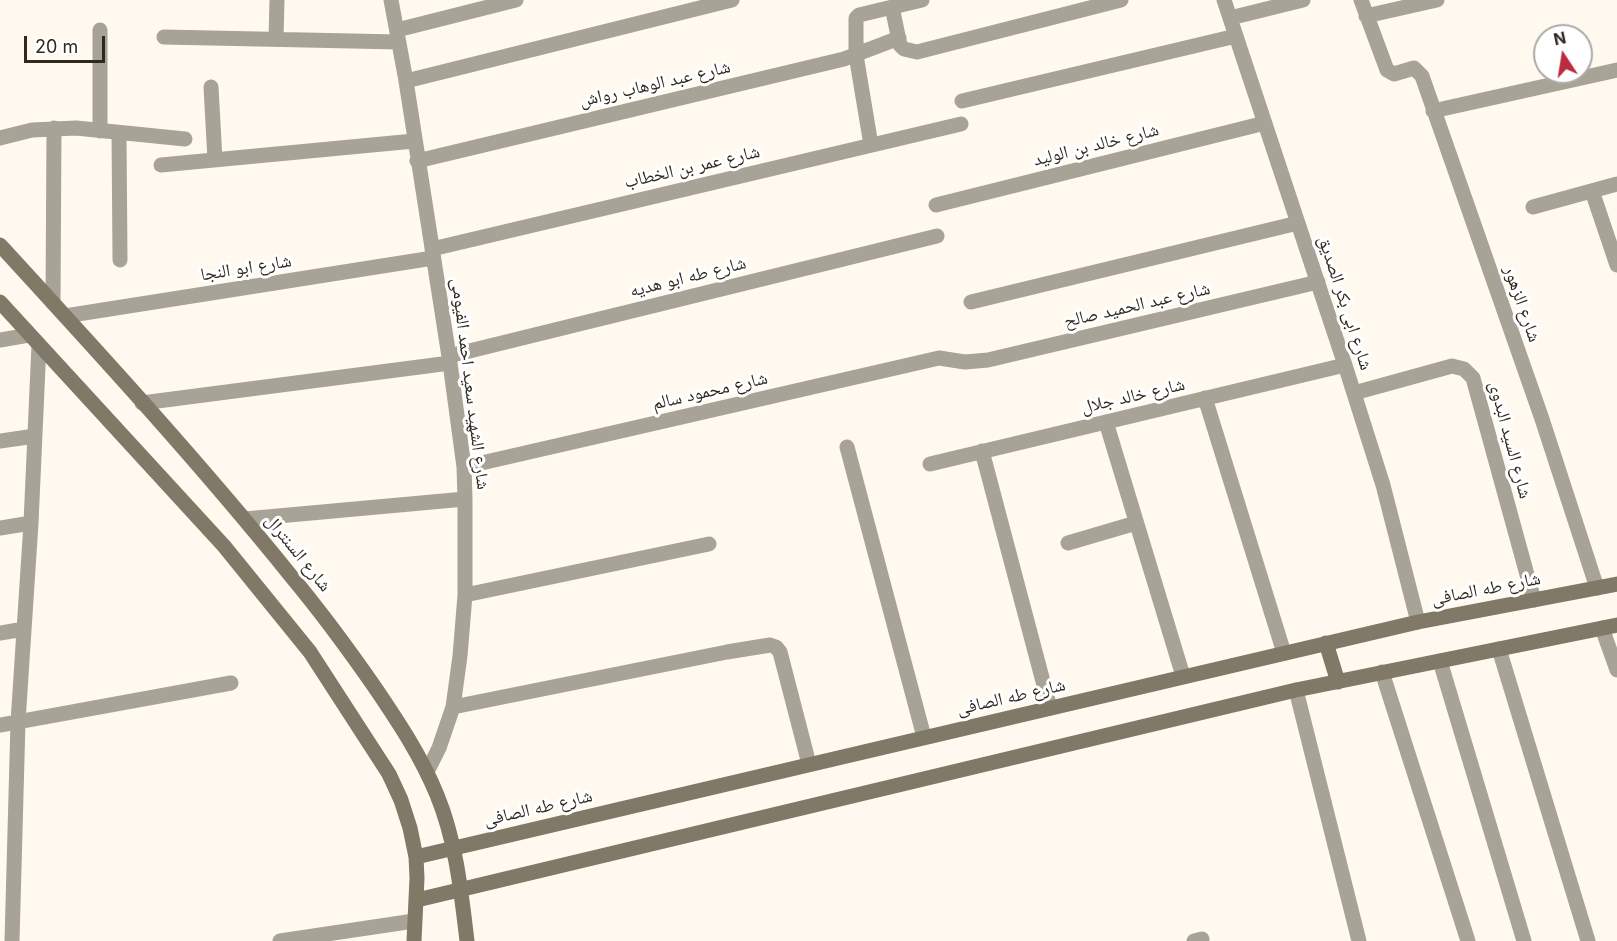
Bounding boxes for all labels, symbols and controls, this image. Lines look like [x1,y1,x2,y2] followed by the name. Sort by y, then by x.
[27,24,108,62] scale bar
[1533,24,1593,84] north arrow
[1552,27,1568,49] text: N
[35,36,78,57] text: 20 m
[577,56,733,112] street label: شارع عبد الوهاب رواش
[1031,119,1161,171] street label: شارع خالد بن الوليد
[622,141,762,193] street label: شارع عمر بن الخطاب
[1313,233,1377,373] street label: شارع ابى بكر الصديق
[199,250,293,286] street label: شارع ابو النجا
[628,252,748,302] street label: شارع طه ابو هديه
[1499,263,1545,345] street label: شارع الزهور
[446,277,494,491] street label: شارع الشهيد سعيد احمد الفيومى
[1062,278,1212,332] street label: شارع عبد الحميد صالح
[650,367,770,415] street label: شارع محمود سالم
[1079,374,1187,418] street label: شارع خالد جلال
[1484,379,1536,501] street label: شارع السيد البدوى
[260,510,336,596] street label: شارع السنترال
[1429,568,1543,610] street label: شارع طه الصافى
[955,674,1067,720] street label: شارع طه الصافى
[482,785,594,831] street label: شارع طه الصافى

